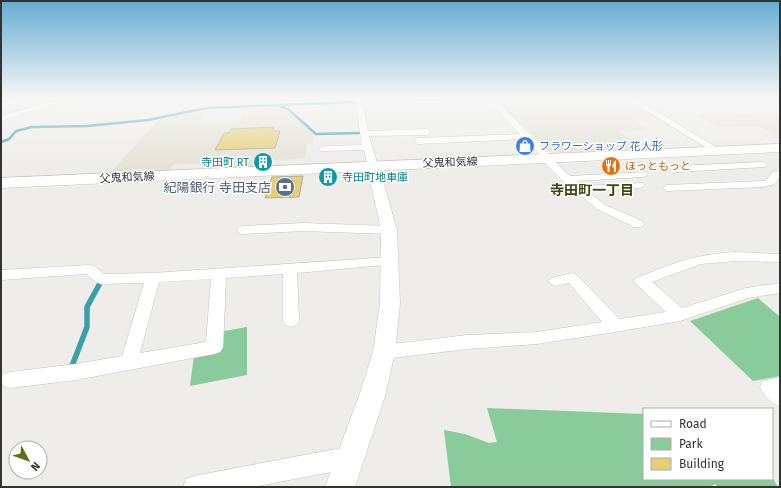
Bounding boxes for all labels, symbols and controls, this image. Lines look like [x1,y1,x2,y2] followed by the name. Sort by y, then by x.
[514,135,536,157] shop icon: フラワーショップ 花人形
[539,140,663,153] place label: フラワーショップ 花人形
[252,151,274,173] building icon: 寺田町 RT
[422,155,478,170] street label: 父鬼和気線
[600,155,622,177] restaurant icon: ほっともっと
[201,156,249,169] place label: 寺田町 RT
[625,160,691,173] place label: ほっともっと
[317,166,339,188] building icon: 寺田町地車庫
[99,170,155,185] street label: 父鬼和気線
[342,171,408,184] place label: 寺田町地車庫
[274,176,296,198] bank icon: 紀陽銀行 寺田支店
[164,180,271,195] place label: 紀陽銀行 寺田支店
[550,182,634,199] district label: 寺田町一丁目
[643,408,773,480] legend
[679,417,707,431] text: Road
[679,437,703,451] text: Park
[8,440,48,480] north arrow
[679,457,725,471] text: Building
[28,459,42,473] text: N

